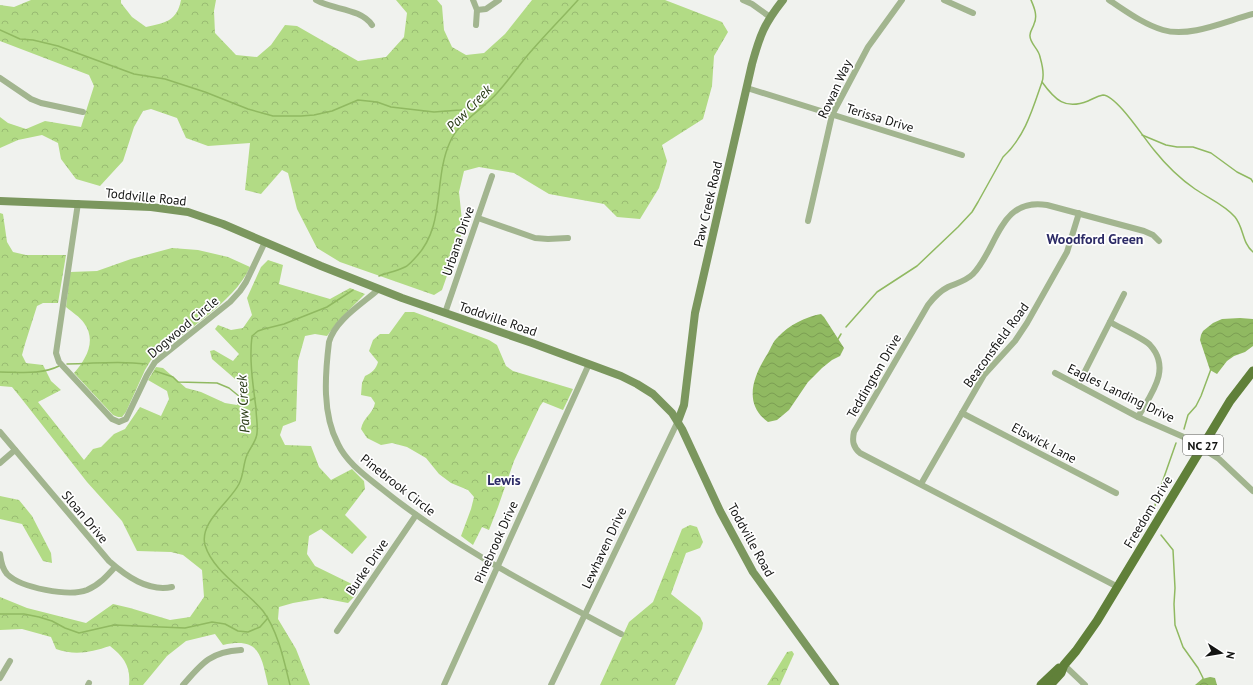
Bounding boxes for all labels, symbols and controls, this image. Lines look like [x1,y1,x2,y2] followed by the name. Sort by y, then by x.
[814,57,856,121] street label: Rowan Way
[442,80,496,135] water label: Paw Creek
[844,100,916,136] street label: Terissa Drive
[690,159,726,249] street label: Paw Creek Road
[105,184,187,210] street label: Toddville Road
[438,204,478,278] street label: Urbana Drive
[1047,230,1143,248] district label: Woodford Green
[144,292,222,362] street label: Dogwood Circle
[457,298,539,340] street label: Toddville Road
[959,299,1033,391] street label: Beaconsfield Road
[843,331,905,421] street label: Teddington Drive
[1065,360,1177,426] street label: Eagles Landing Drive
[232,374,254,434] water label: Paw Creek
[1009,419,1079,467] street label: Elswick Lane
[1183,435,1223,455] road number: NC 27
[357,450,439,520] street label: Pinebrook Circle
[487,471,521,489] district label: Lewis
[1120,473,1176,551] street label: Freedom Drive
[58,487,112,547] street label: Sloan Drive
[470,498,522,586] street label: Pinebrook Drive
[724,500,778,580] street label: Toddville Road
[578,505,630,591] street label: Lewhaven Drive
[342,536,392,598] street label: Burke Drive
[1201,633,1241,673] north arrow
[1223,650,1238,660] text: N

